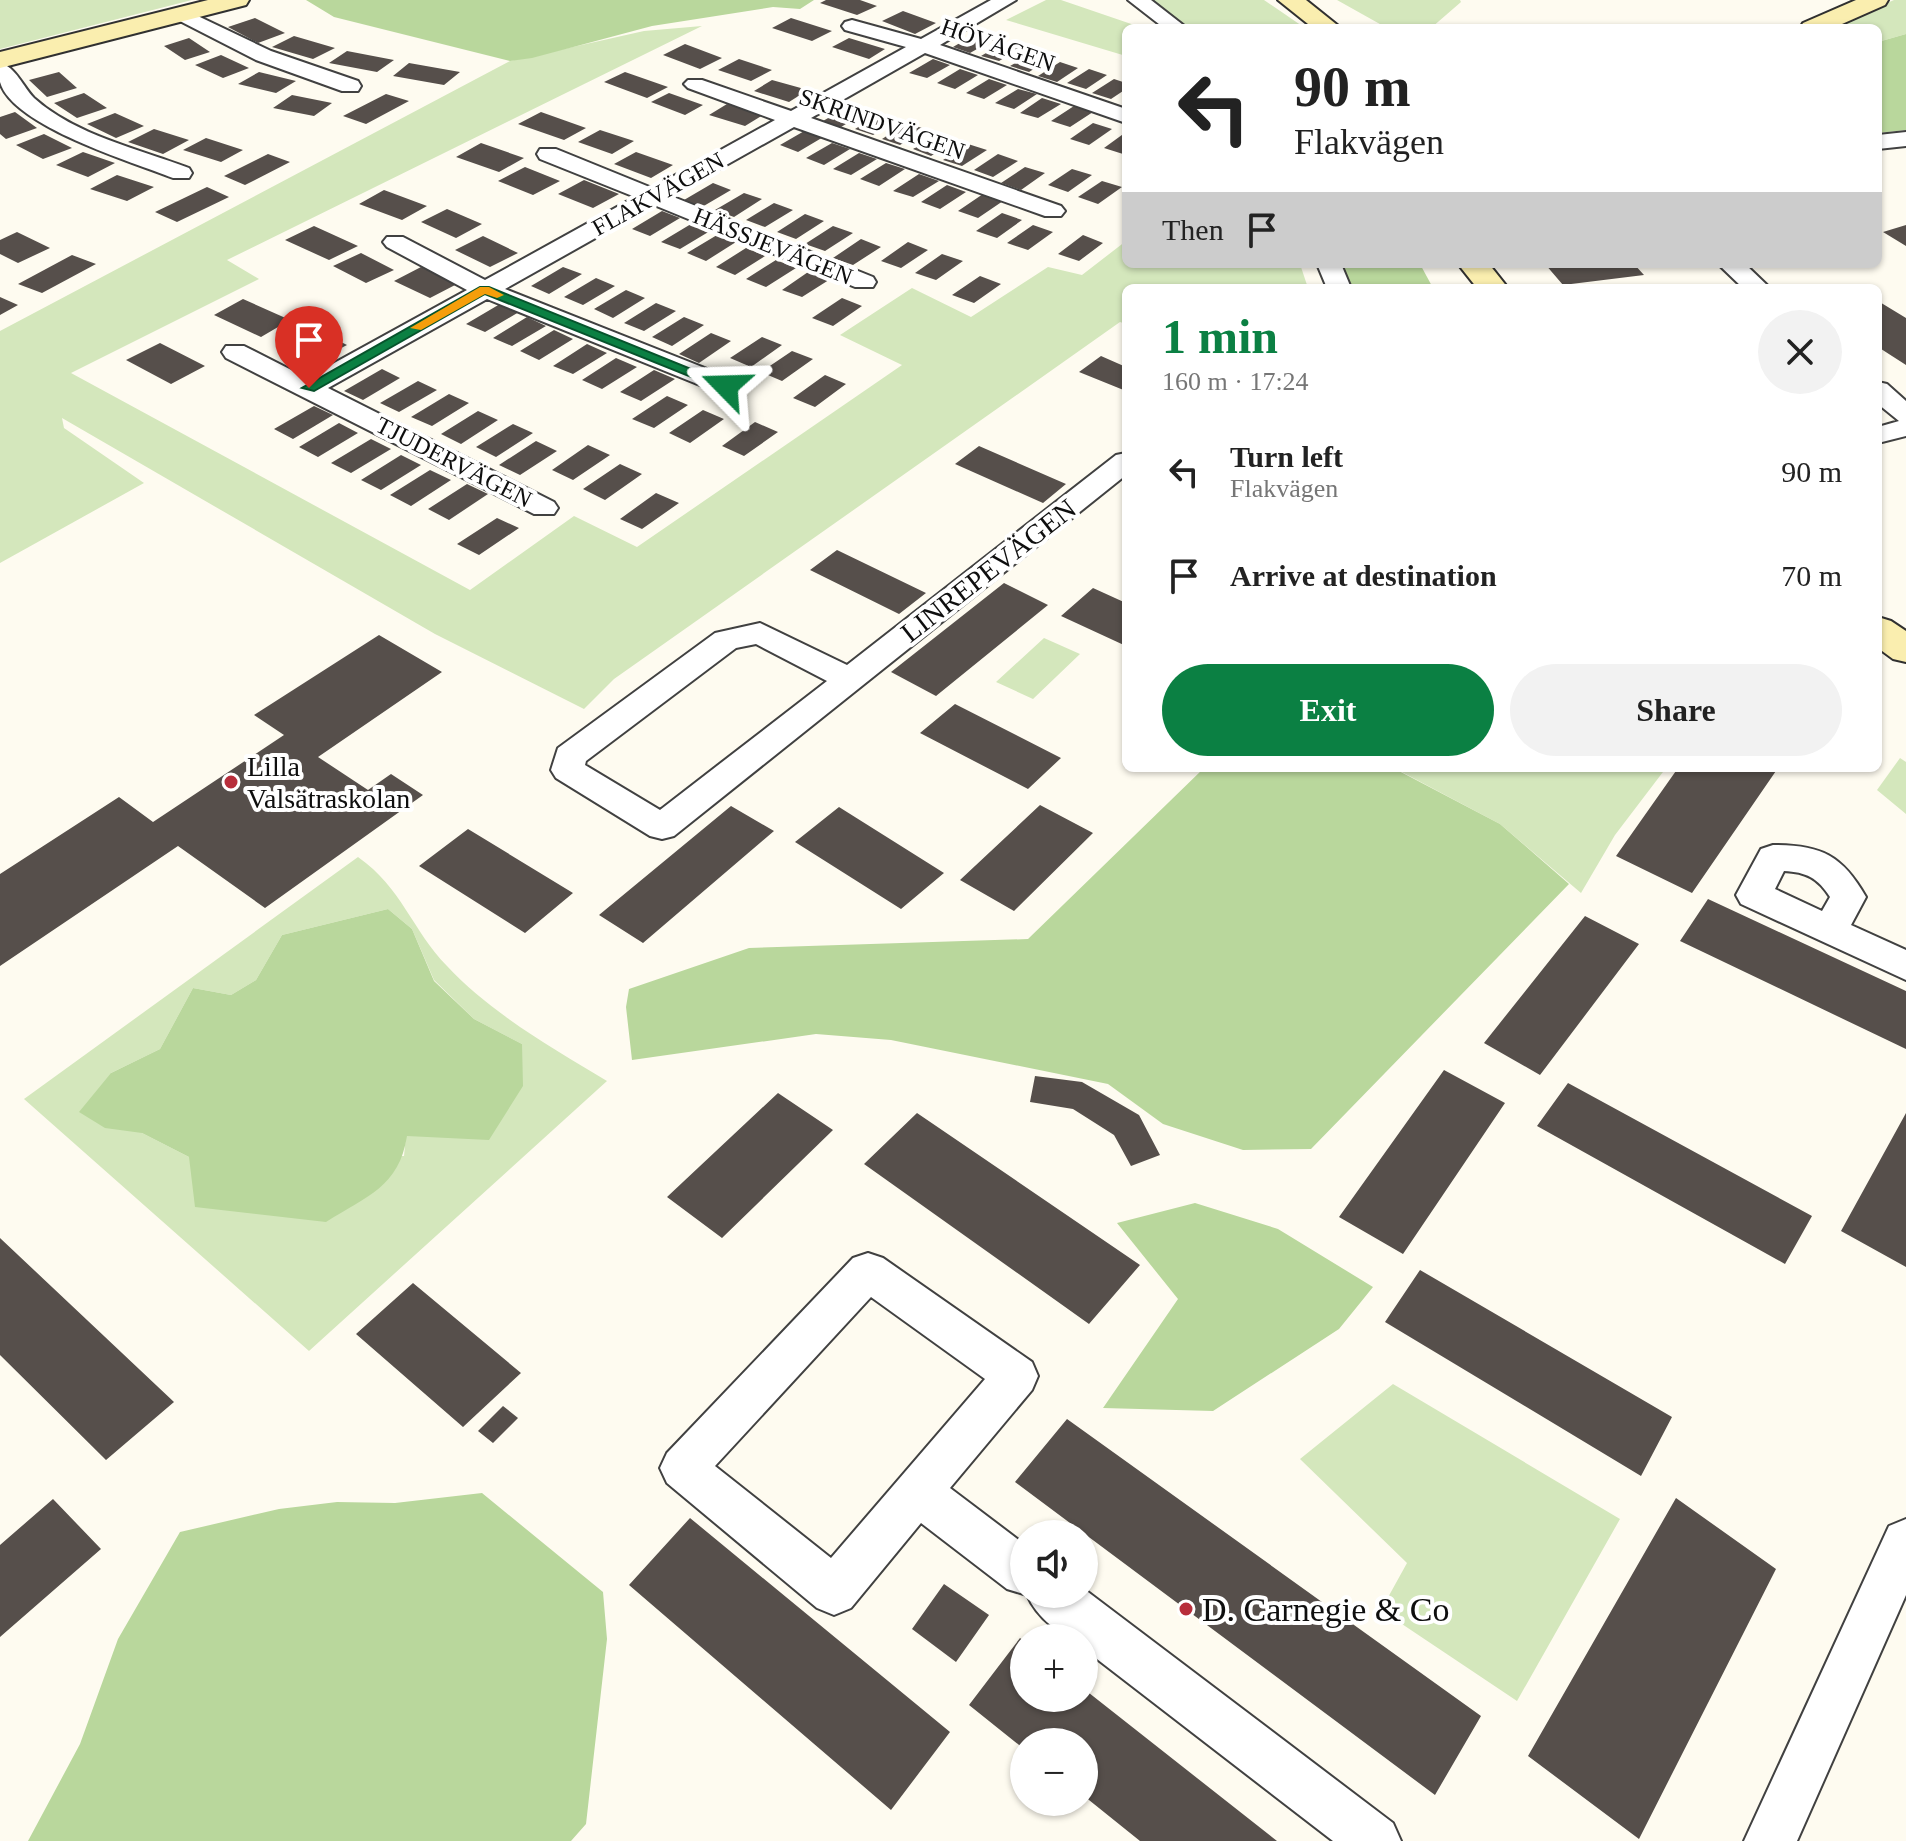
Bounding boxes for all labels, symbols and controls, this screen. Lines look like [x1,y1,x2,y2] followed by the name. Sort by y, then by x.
[938,13,1058,77] street label: HÖVÄGEN
[1162,56,1266,160] icon: left
[1294,56,1411,118] text: 90 m
[796,83,968,165] street label: SKRINDVÄGEN
[1294,122,1444,162] text: Flakvägen
[588,147,728,241] street label: FLAKVÄGEN
[690,202,856,290] street label: HÄSSJEVÄGEN
[1240,208,1284,252] icon: arrive
[1162,213,1224,246] text: Then
[275,306,343,388] pin
[1162,310,1278,363] text: 1 min
[1758,310,1842,394] button: close
[287,318,331,362] icon: arrive
[684,344,768,428] position arrow
[1162,367,1309,396] text: 160 m · 17:24
[372,412,536,512] street label: TJUDERVÄGEN
[1230,440,1343,473] text: Turn left
[1162,450,1206,494] icon: left
[1781,455,1842,488] text: 90 m
[1230,474,1338,503] text: Flakvägen
[895,493,1082,648] street label: LINREPEVÄGEN
[1162,554,1206,598] icon: arrive
[1230,559,1497,592] text: Arrive at destination
[1781,559,1842,592] text: 70 m
[1162,664,1494,756] button: Exit
[1510,664,1842,756] button: Share
[247,751,410,814] place label: Lilla Valsätraskolan
[222,773,240,791] marker: Lilla Valsätraskolan
[1010,1520,1098,1816] map controls
[1010,1520,1098,1608] button: sound
[1202,1591,1449,1628] place label: D. Carnegie & Co
[1177,1600,1195,1618] marker: D. Carnegie & Co
[1010,1624,1098,1712] button: +
[1010,1728,1098,1816] button: −

